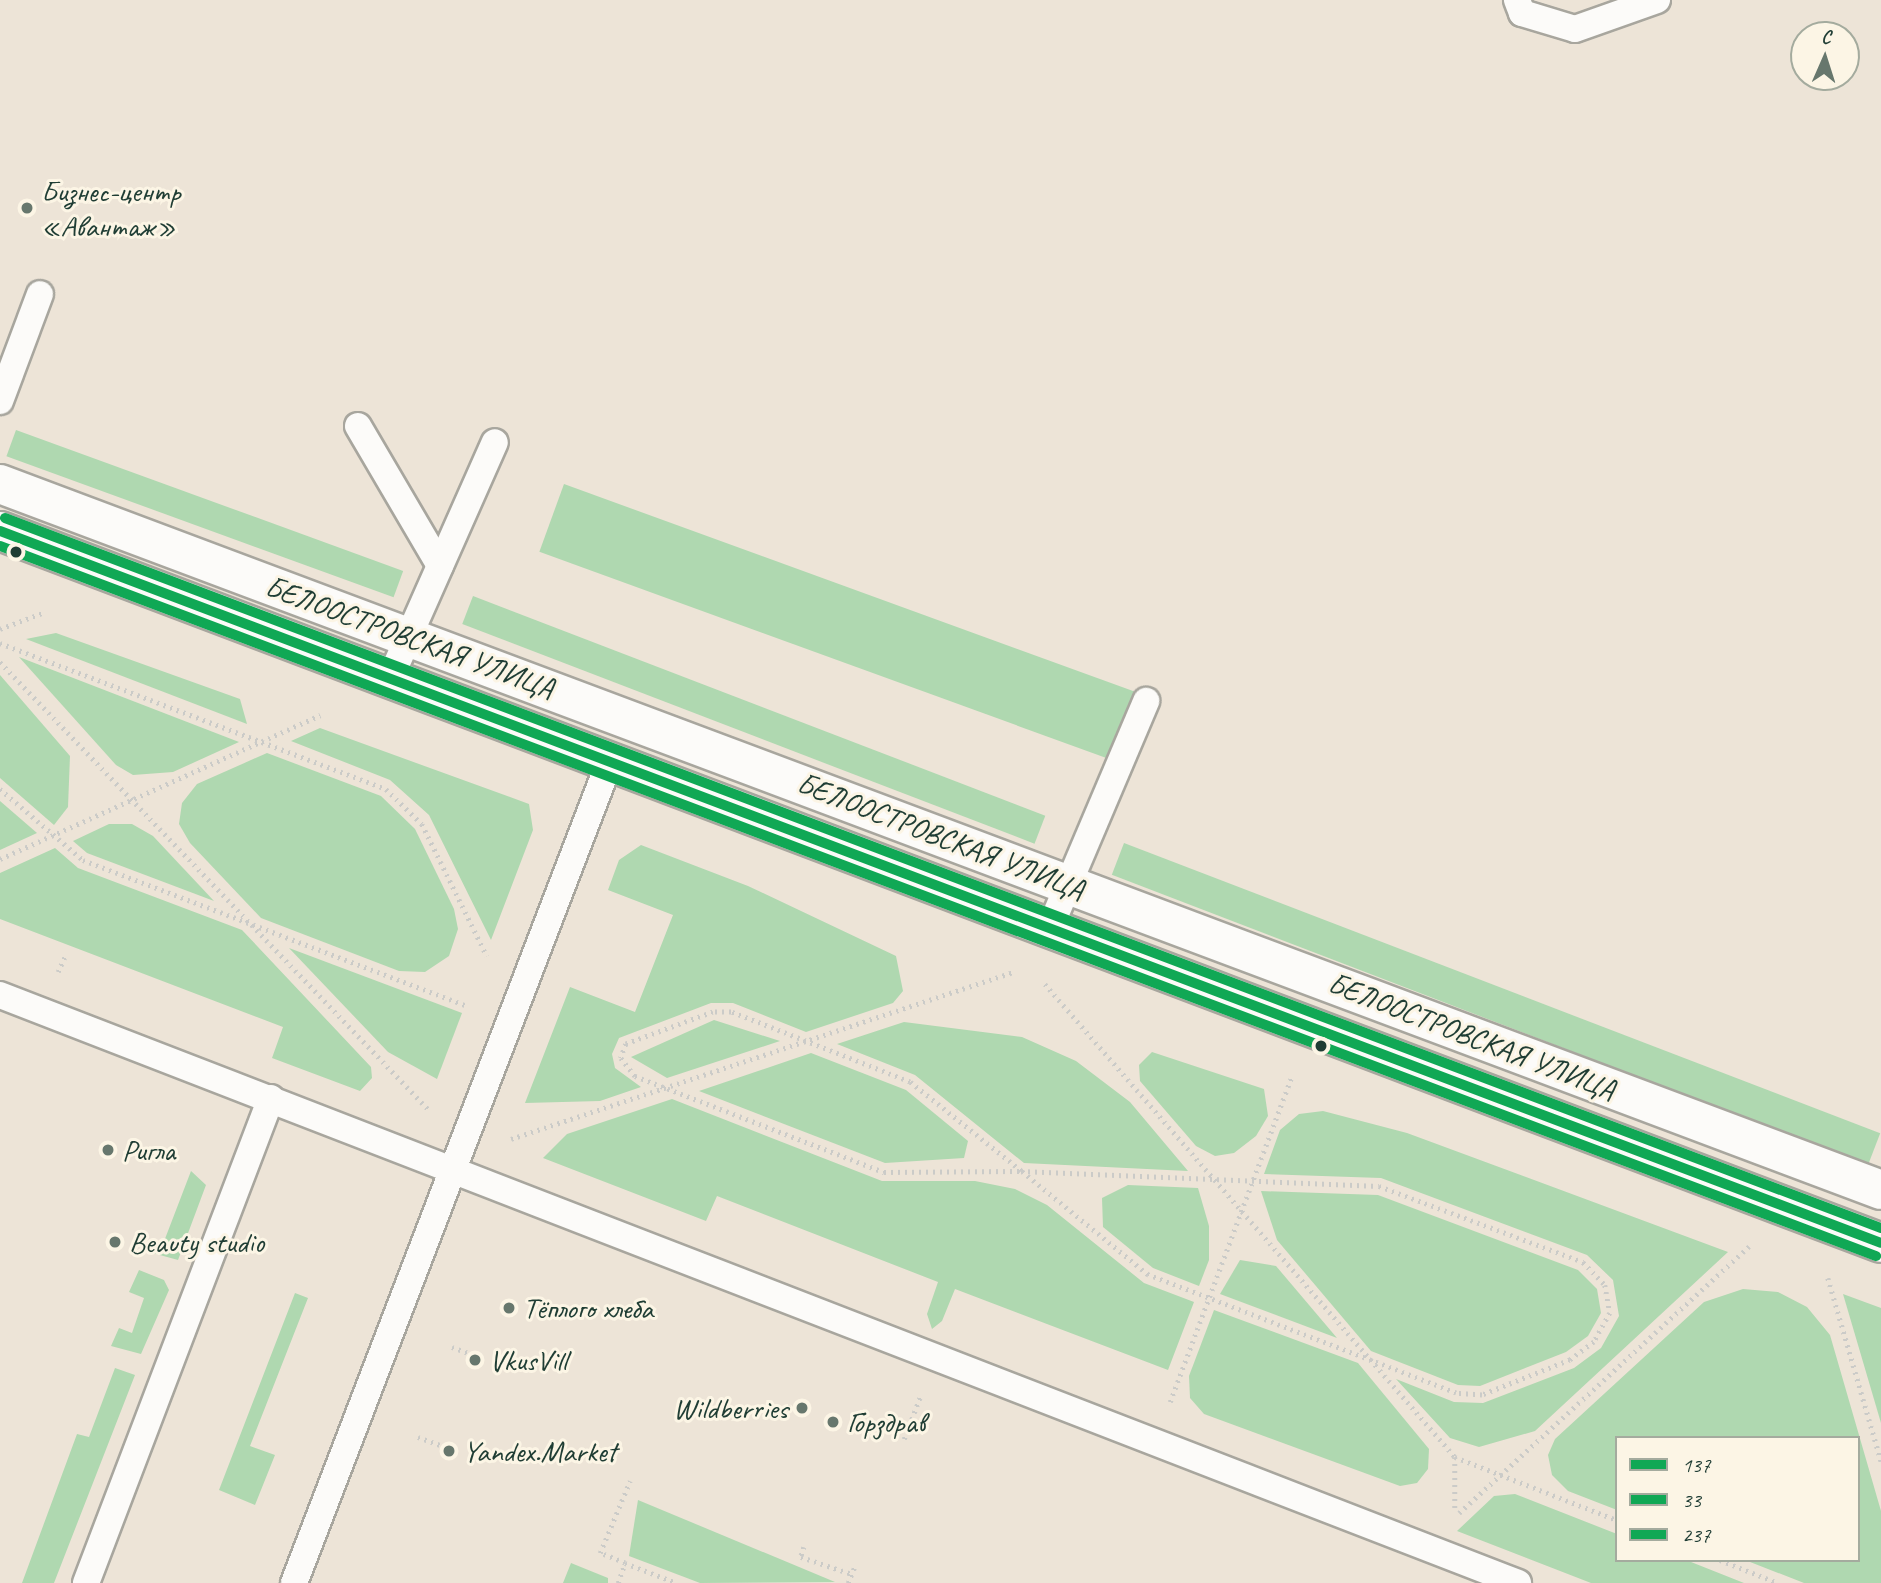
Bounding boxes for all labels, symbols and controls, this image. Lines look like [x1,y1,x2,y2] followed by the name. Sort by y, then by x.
[1790,21,1860,91] north arrow
[1821,25,1831,49] text: С
[41,173,181,244] place label: Бизнес-центр «Авантаж»
[19,200,35,216] marker: Бизнес-центр «Авантаж»
[9,545,23,559] unlabelled marker
[261,568,559,706] street label: БЕЛООСТРОВСКАЯ УЛИЦА
[792,765,1090,907] street label: БЕЛООСТРОВСКАЯ УЛИЦА
[1323,965,1621,1107] street label: БЕЛООСТРОВСКАЯ УЛИЦА
[1314,1039,1328,1053] unlabelled marker
[122,1132,175,1168] place label: Ригла
[100,1142,116,1158] marker: Ригла
[129,1224,264,1260] place label: Beauty studio
[107,1234,123,1250] marker: Beauty studio
[523,1290,652,1326] place label: Тёплого хлеба
[501,1300,517,1316] marker: Тёплого хлеба
[489,1342,567,1378] place label: VkusVill
[467,1352,483,1368] marker: VkusVill
[673,1390,788,1426] place label: Wildberries
[794,1400,810,1416] marker: Wildberries
[847,1404,925,1440] place label: Горздрав
[825,1414,841,1430] marker: Горздрав
[463,1433,617,1469] place label: Yandex.Market
[1615,1436,1860,1562] legend
[441,1443,457,1459] marker: Yandex.Market
[1682,1452,1710,1478] text: 137
[1682,1487,1701,1513] text: 33
[1682,1522,1710,1548] text: 237

